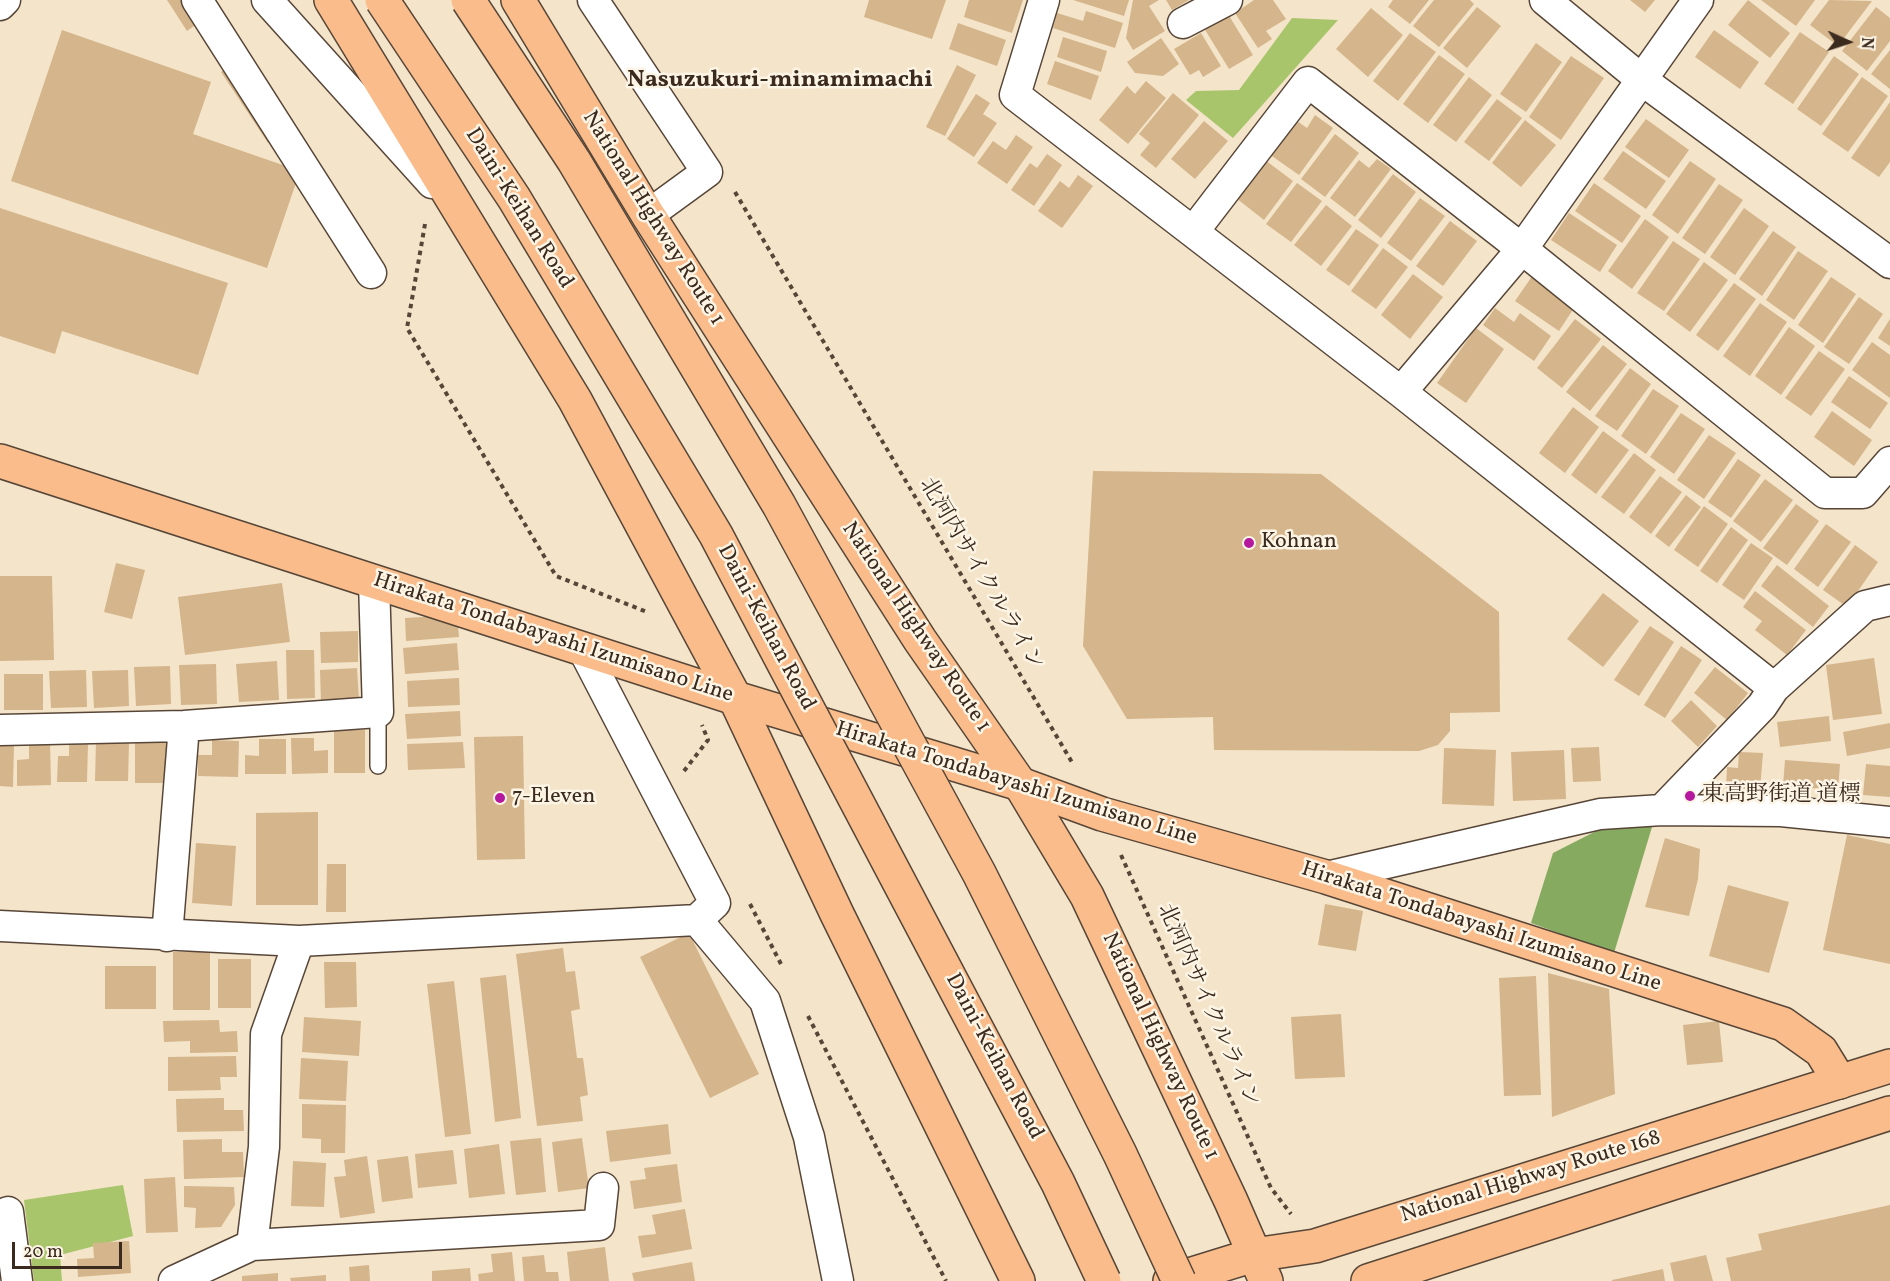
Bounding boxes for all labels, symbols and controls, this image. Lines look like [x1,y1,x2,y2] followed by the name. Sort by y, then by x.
[1818,12,1878,72] north arrow
[1855,37,1877,49] text: N
[627,68,933,96] district label: Nasuzukuri-minamimachi
[575,107,729,331] street label: National Highway Route 1
[458,124,578,294] street label: Daini-Keihan Road
[912,474,1048,676] street label: 北河内サイクルライン
[835,518,995,738] street label: National Highway Route 1
[1261,530,1337,556] place label: Kohnan
[1242,536,1256,550] marker: Kohnan
[710,540,820,716] street label: Daini-Keihan Road
[370,568,736,710] street label: Hirakata Tondabayashi Izumisano Line
[832,717,1200,853] street label: Hirakata Tondabayashi Izumisano Line
[1702,783,1860,809] place label: 東高野街道 道標
[512,785,595,811] place label: 7-Eleven
[1683,789,1697,803] marker: 東高野街道 道標
[493,791,507,805] marker: 7-Eleven
[1298,857,1664,999] street label: Hirakata Tondabayashi Izumisano Line
[1150,900,1264,1112] street label: 北河内サイクルライン
[1095,929,1223,1165] street label: National Highway Route 1
[938,969,1048,1145] street label: Daini-Keihan Road
[1398,1126,1664,1230] street label: National Highway Route 168
[15,1230,124,1268] scale bar
[23,1240,63,1265] text: 20 m

